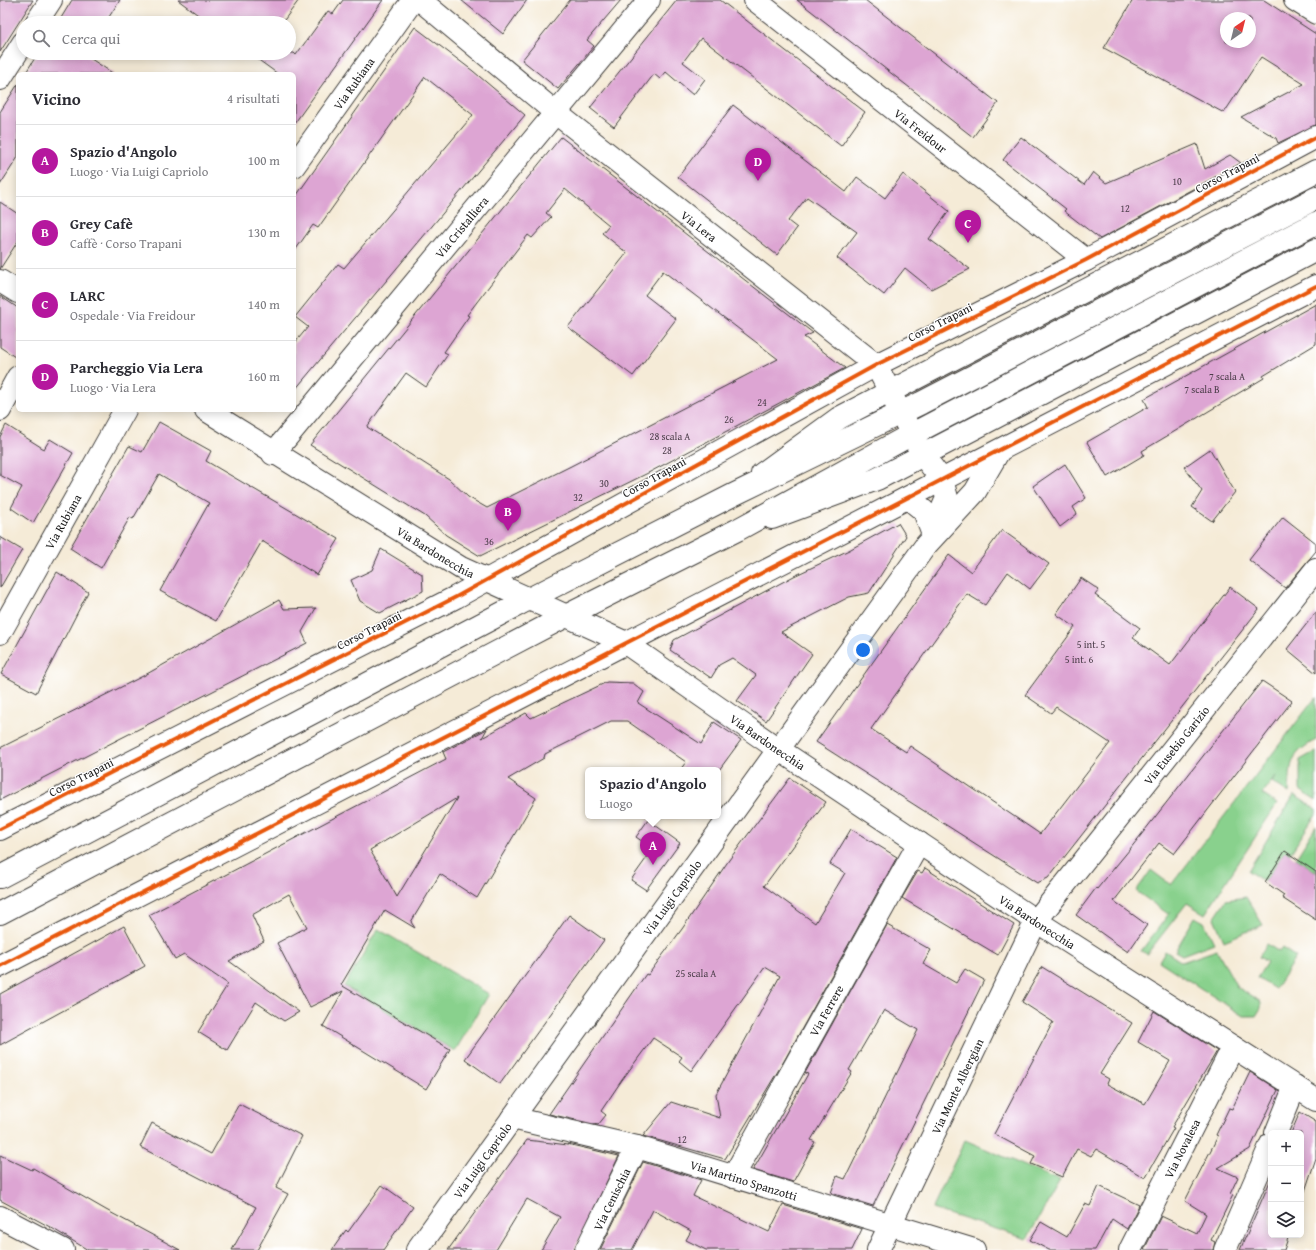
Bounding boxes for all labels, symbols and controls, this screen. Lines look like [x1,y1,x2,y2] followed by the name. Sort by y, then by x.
[1220,12,1256,48] north arrow
[16,16,296,60] search box
[30,27,52,49] icon: search
[62,28,120,49] text: Cerca qui
[329,53,378,113] street label: Via Rubiana
[32,86,81,111] text: Vicino
[227,89,280,108] text: 4 risultati
[891,104,951,157] street label: Via Freidour
[70,141,177,162] text: Spazio d'Angolo
[745,148,771,181] pin: D
[1192,149,1263,197] street label: Corso Trapani
[41,151,49,170] text: A
[248,151,280,170] text: 100 m
[70,162,208,181] text: Luogo · Via Luigi Capriolo
[1172,174,1182,189] house number: 10
[431,192,492,261] street label: Via Cristalliera
[1120,201,1130,216] house number: 12
[678,206,721,245] street label: Via Lera
[955,210,981,243] pin: C
[70,213,133,234] text: Grey Cafè
[41,223,49,242] text: B
[248,223,280,242] text: 130 m
[70,234,182,253] text: Caffè · Corso Trapani
[70,285,105,306] text: LARC
[41,295,49,314] text: C
[248,295,280,314] text: 140 m
[905,298,976,346] street label: Corso Trapani
[70,306,195,325] text: Ospedale · Via Freidour
[70,357,203,378] text: Parcheggio Via Lera
[41,367,49,386] text: D
[248,367,280,386] text: 160 m
[1209,369,1245,384] house number: 7 scala A
[70,378,156,397] text: Luogo · Via Lera
[1184,382,1220,397] house number: 7 scala B
[757,395,767,410] house number: 24
[724,412,734,427] house number: 26
[650,429,690,444] house number: 28 scala A
[662,443,672,458] house number: 28
[619,452,690,502] street label: Corso Trapani
[599,476,609,491] house number: 30
[40,490,85,552] street label: Via Rubiana
[573,490,583,505] house number: 32
[495,498,521,531] pin: B
[394,522,478,582] street label: Via Bardonecchia
[484,534,494,549] house number: 36
[334,606,405,654] street label: Corso Trapani
[1077,637,1105,652] house number: 5 int. 5
[853,640,873,660] your location
[1065,652,1093,667] house number: 5 int. 6
[1139,702,1213,788] street label: Via Eusebio Garizio
[727,710,809,774] street label: Via Bardonecchia
[46,753,117,801] street label: Corso Trapani
[585,767,721,819] popup
[600,773,706,794] text: Spazio d'Angolo
[600,794,633,813] text: Luogo
[640,832,666,865] pin: A
[638,856,705,939] street label: Via Luigi Capriolo
[996,890,1079,953] street label: Via Bardonecchia
[676,966,716,981] house number: 25 scala A
[805,981,847,1039] street label: Via Ferrere
[927,1035,987,1137] street label: Via Monte Albergian
[1159,1116,1204,1181] street label: Via Novalesa
[449,1119,515,1201] street label: Via Luigi Capriolo
[1268,1130,1304,1238] map controls
[1268,1130,1304,1166] button: +
[677,1132,687,1147] house number: 12
[688,1155,800,1204] street label: Via Martino Spanzotti
[589,1165,634,1233] street label: Via Cenischia
[1268,1166,1304,1202] button: −
[1268,1202,1304,1238] button: layers

